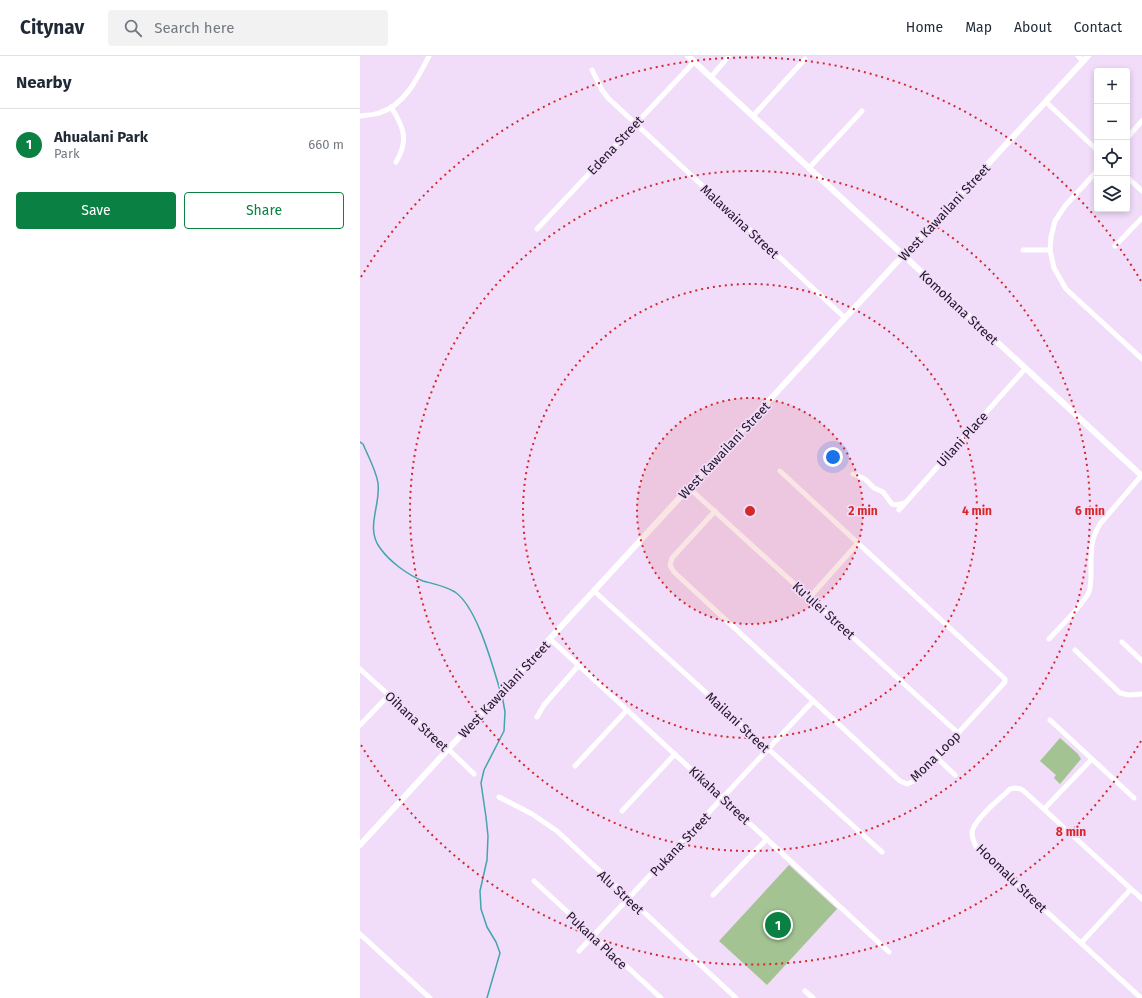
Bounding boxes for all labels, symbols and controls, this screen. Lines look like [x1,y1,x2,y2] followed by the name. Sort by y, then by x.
[108,10,388,46] search box
[20,16,84,39] text: Citynav
[122,17,144,39] icon: search
[154,19,234,37] text: Search here
[906,19,943,36] text: Home
[965,19,992,36] text: Map
[1014,19,1052,36] text: About
[1074,19,1122,36] text: Contact
[1094,68,1130,212] map controls
[1094,68,1130,104] button: +
[16,72,71,93] text: Nearby
[1094,104,1130,140] button: −
[584,113,647,178] street label: Edena Street
[54,128,148,146] text: Ahualani Park
[26,137,32,152] text: 1
[308,137,344,152] text: 660 m
[1094,140,1130,176] button: locate
[54,146,80,161] text: Park
[896,160,993,264] street label: West Kawailani Street
[1094,176,1130,212] button: layers
[698,181,782,262] street label: Malawaina Street
[16,192,176,229] button: Save
[184,192,344,229] button: Share
[916,267,1001,348] street label: Komohana Street
[676,398,773,502] street label: West Kawailani Street
[934,409,991,470] street label: Uilani Place
[823,447,843,467] your location
[743,504,757,518] centre of rings
[848,504,878,518] text: 2 min
[962,504,992,518] text: 4 min
[1075,504,1105,518] text: 6 min
[789,578,858,642] street label: Ku'ulei Street
[456,637,553,741] street label: West Kawailani Street
[382,688,452,755] street label: Oihana Street
[703,689,773,756] street label: Mailani Street
[907,728,964,785] street label: Mona Loop
[686,763,754,828] street label: Kikaha Street
[647,809,714,879] street label: Pukana Street
[1056,825,1086,839] text: 8 min
[973,841,1050,916] street label: Hoomalu Street
[595,867,647,918] street label: Alu Street
[563,908,630,972] street label: Pukana Place
[765,910,791,940] pin: 1

